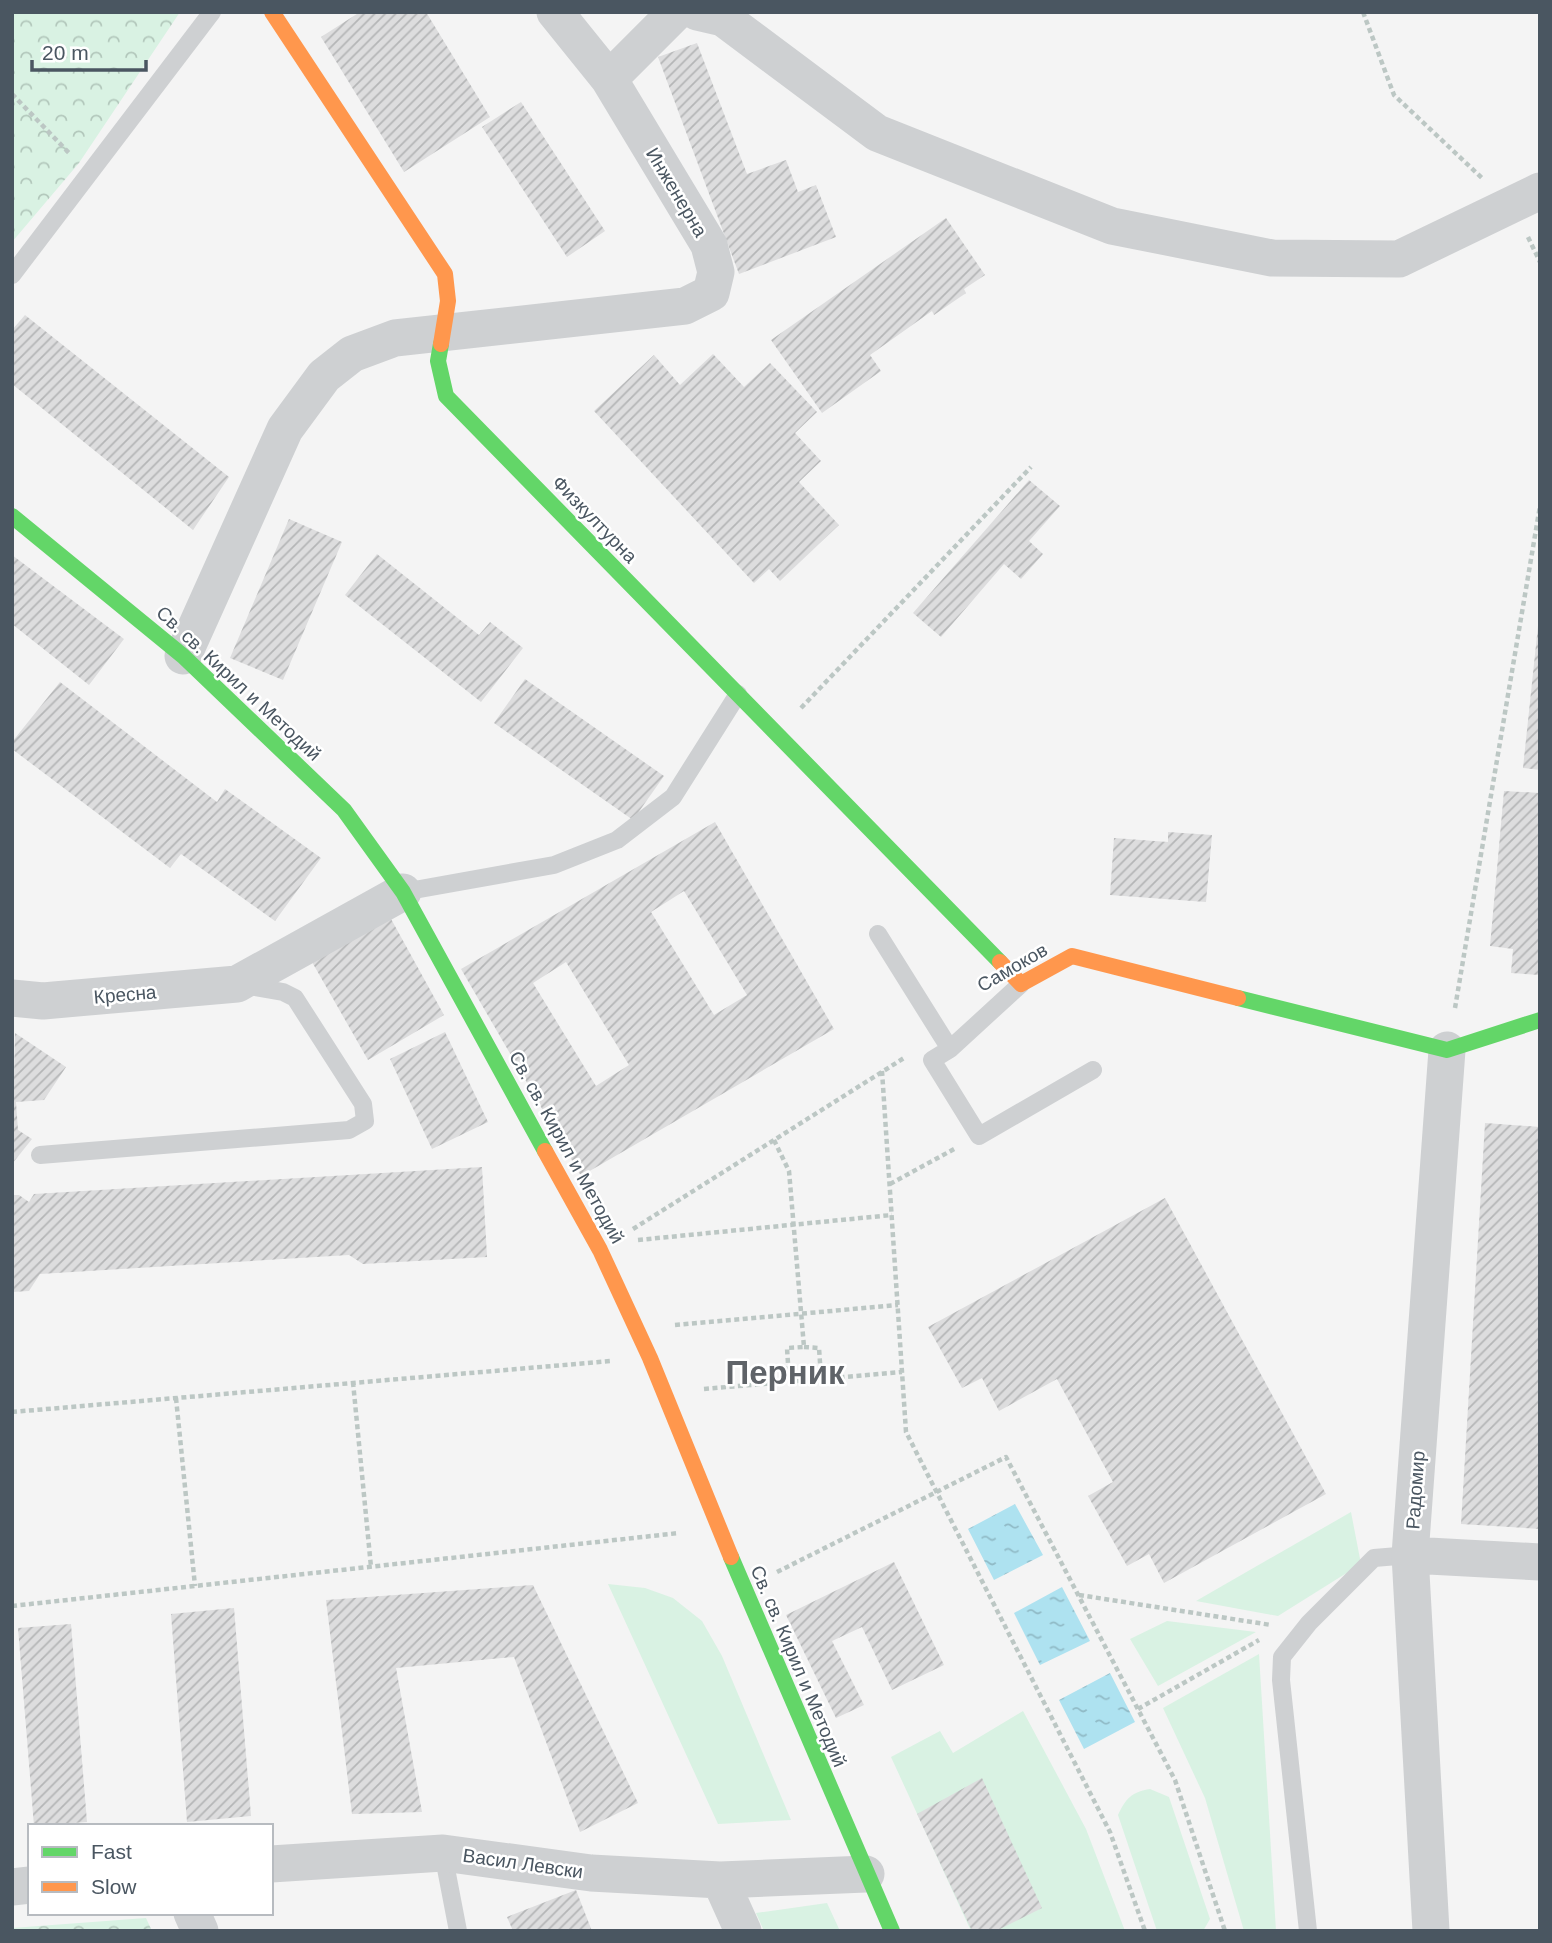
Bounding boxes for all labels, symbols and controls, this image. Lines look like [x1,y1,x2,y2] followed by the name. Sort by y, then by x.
[32,28,145,72] scale bar
[42,41,89,64] text: 20 m
[642,144,712,241] street label: Инженерна
[548,472,641,567] street label: Физкултурна
[152,602,325,765] street label: Св. св. Кирил и Методий
[974,939,1051,996] street label: Самоков
[93,981,158,1008] street label: Кресна
[505,1047,628,1247] street label: Св. св. Кирил и Методий
[726,1354,845,1391] district label: Перник
[1402,1450,1429,1530] street label: Радомир
[747,1562,851,1770] street label: Св. св. Кирил и Методий
[28,1824,273,1915] legend
[91,1840,132,1863] text: Fast
[462,1845,584,1882] street label: Васил Левски
[91,1875,137,1898] text: Slow

